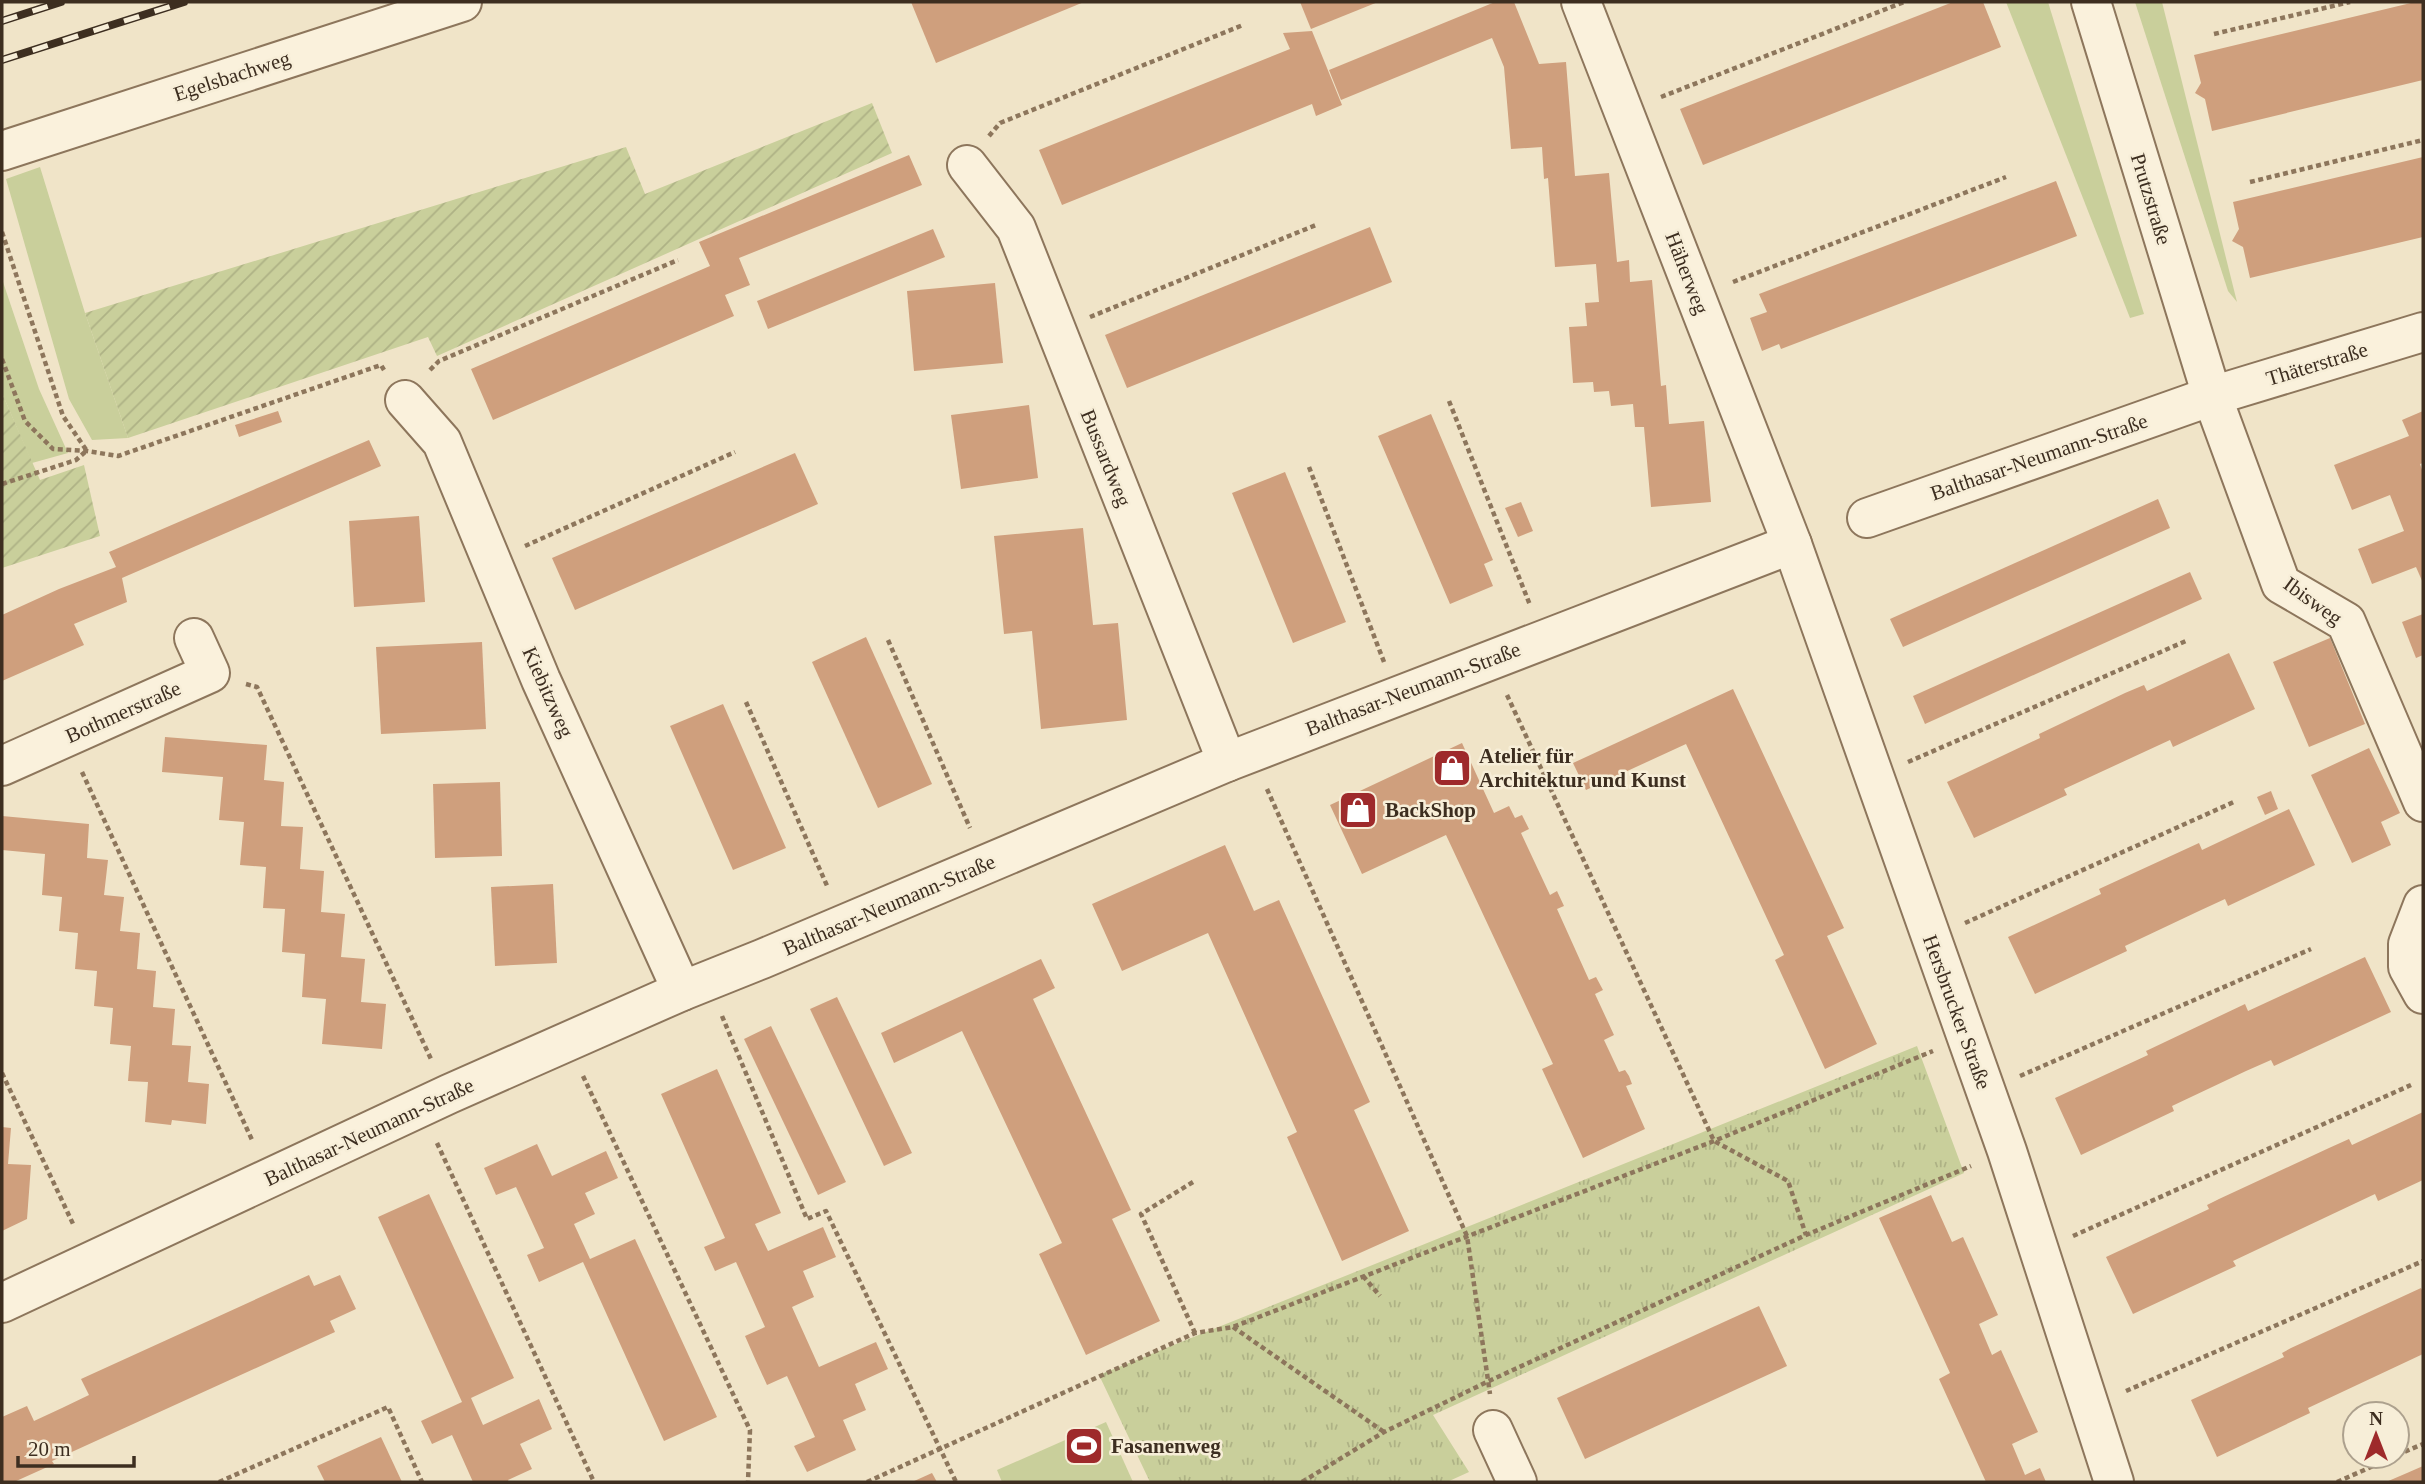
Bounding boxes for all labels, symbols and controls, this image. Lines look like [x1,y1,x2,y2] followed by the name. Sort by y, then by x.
[171,46,294,106] street label: Egelsbachweg
[2126,150,2176,248] street label: Prutzstraße
[1660,228,1714,318] street label: Häherweg
[2263,337,2371,391] street label: Thäterstraße
[1076,406,1137,511] street label: Bussardweg
[1927,409,2151,505] street label: Balthasar-Neumann-Straße
[2279,572,2347,631] street label: Ibisweg
[1302,637,1524,741] street label: Balthasar-Neumann-Straße
[517,643,579,742] street label: Kiebitzweg
[62,676,184,748] street label: Bothmerstraße
[1479,744,1686,792] place label: Atelier für Architektur und Kunst
[1431,747,1473,789] shop icon: Atelier für Architektur und Kunst
[1337,789,1379,831] shop icon: BackShop
[1385,798,1476,822] place label: BackShop
[779,849,999,961] street label: Balthasar-Neumann-Straße
[1918,931,1996,1093] street label: Hersbrucker Straße
[261,1073,477,1191] street label: Balthasar-Neumann-Straße
[2341,1400,2411,1470] north arrow
[2369,1408,2383,1429] text: N
[18,1424,133,1468] scale bar
[1063,1425,1105,1467] sports icon: Fasanenweg
[1111,1434,1221,1458] place label: Fasanenweg
[28,1437,71,1461] text: 20 m

